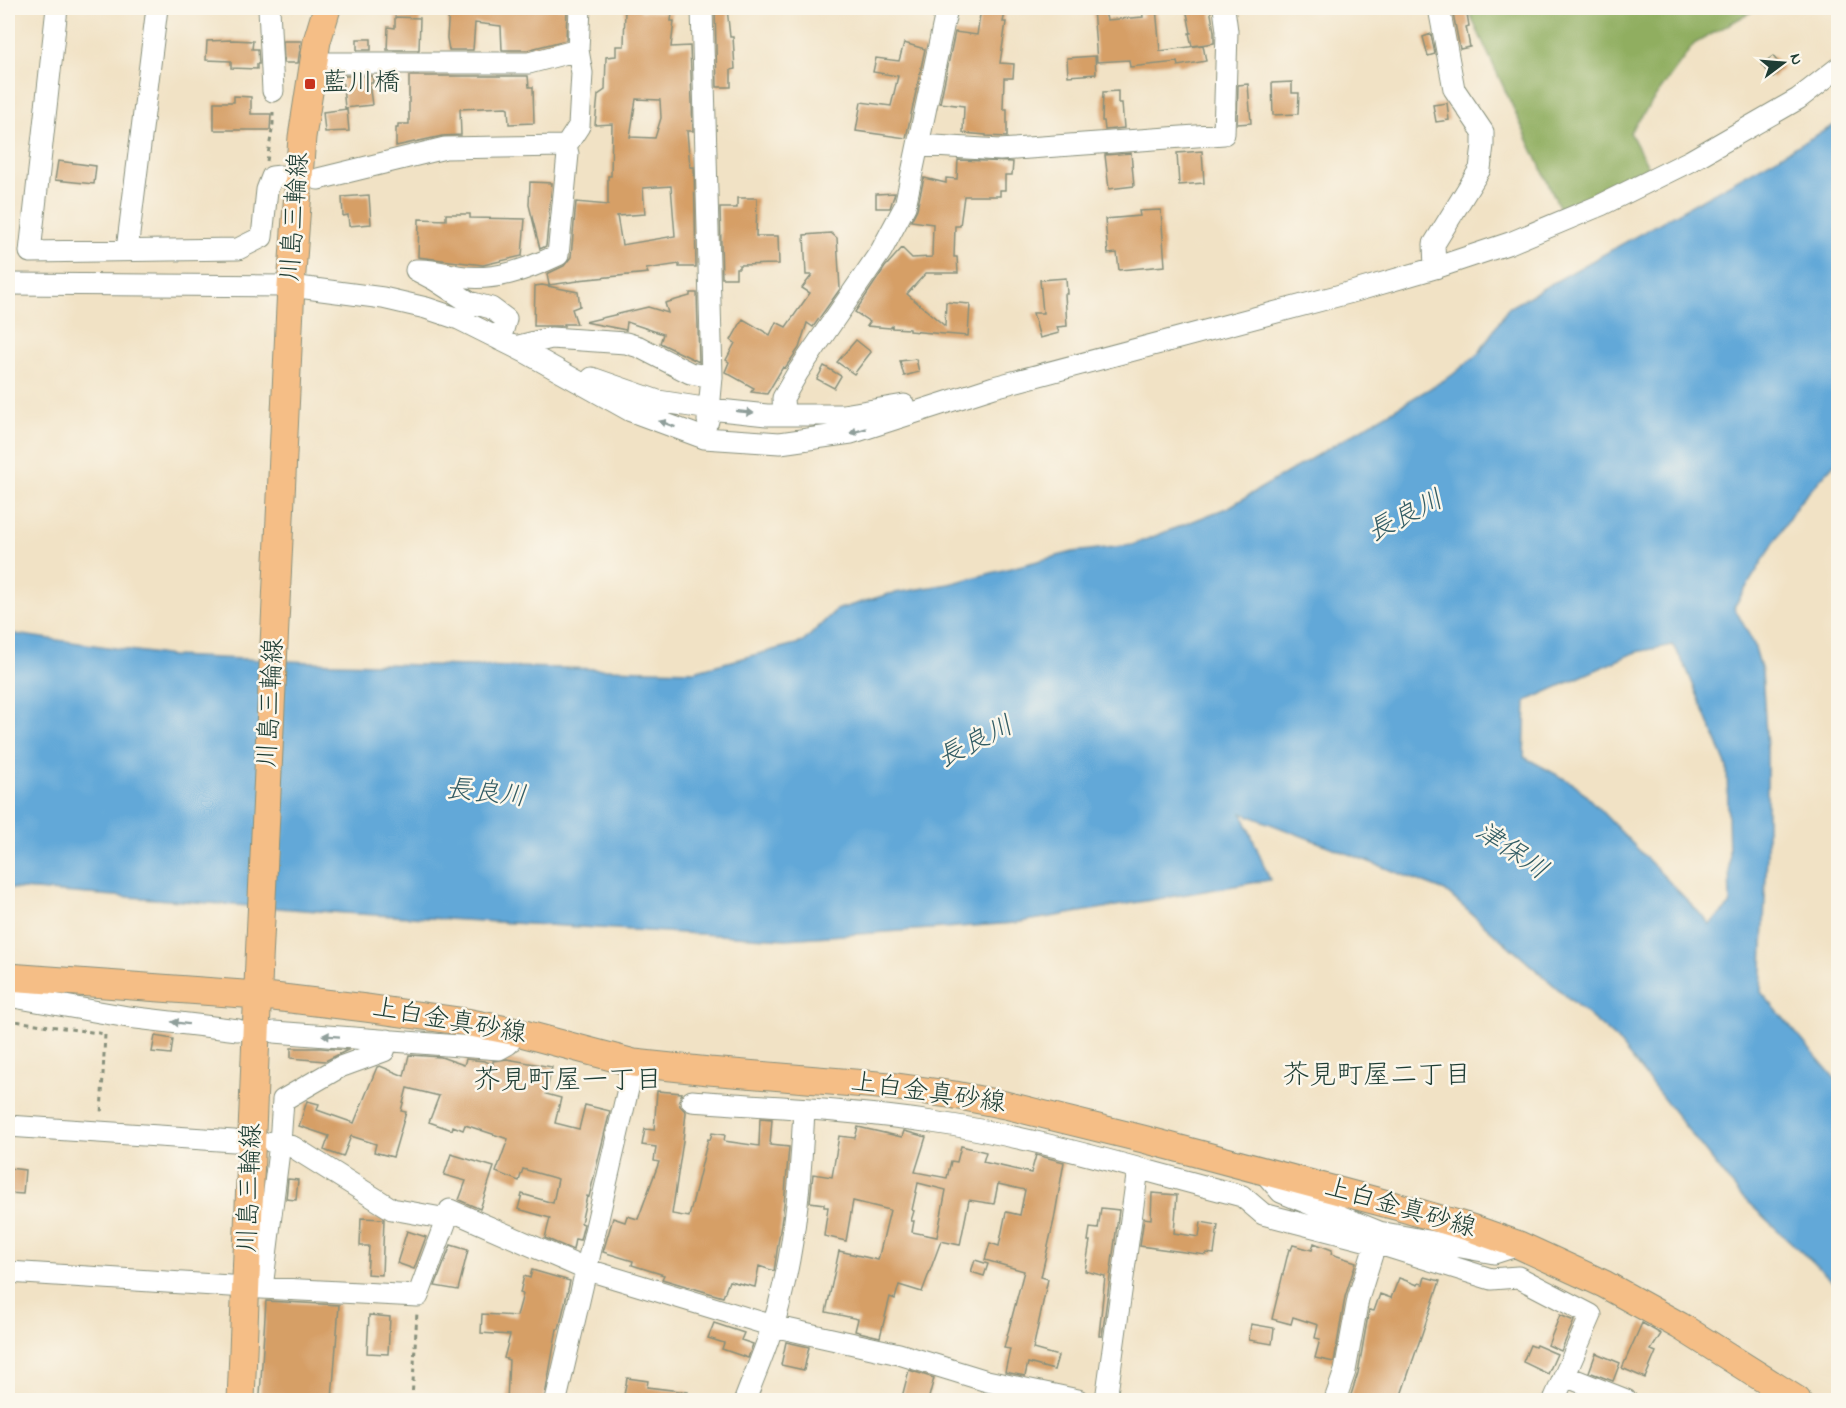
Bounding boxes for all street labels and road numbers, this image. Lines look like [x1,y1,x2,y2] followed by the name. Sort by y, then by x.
[273,151,319,283] street label: 川島三輪線
[250,637,294,769] street label: 川島三輪線
[369,990,529,1054] street label: 上白金真砂線
[848,1064,1008,1124] street label: 上白金真砂線
[230,1122,272,1254] street label: 川島三輪線
[1320,1169,1480,1249] street label: 上白金真砂線

